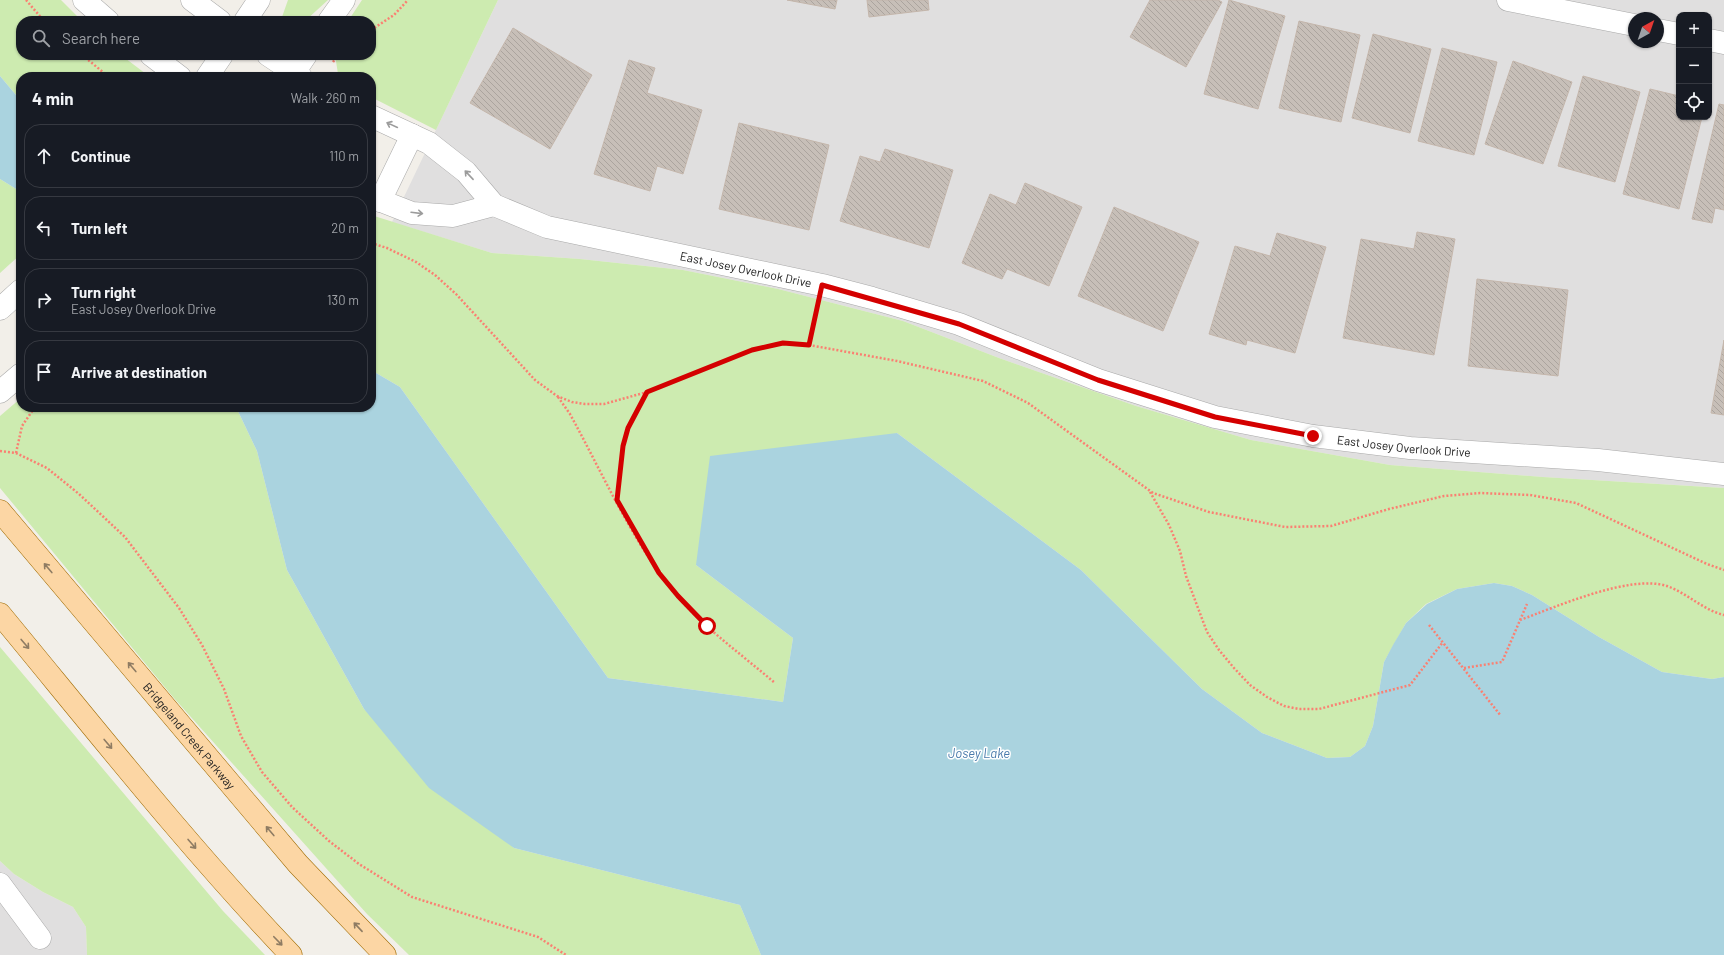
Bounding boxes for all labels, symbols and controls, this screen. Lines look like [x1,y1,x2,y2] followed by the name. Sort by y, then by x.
[1628,12,1664,48] north arrow
[1676,12,1712,120] map controls
[1676,12,1712,48] button: +
[16,16,376,60] search box
[30,27,52,49] icon: search
[62,29,140,47] text: Search here
[1676,48,1712,84] button: −
[1676,84,1712,120] button: locate
[32,88,74,108] text: 4 min
[291,90,360,106] text: Walk · 260 m
[386,121,398,128] one-way arrow
[33,145,55,167] icon: ahead
[71,147,131,165] text: Continue
[329,148,359,164] text: 110 m
[464,170,473,180] one-way arrow
[410,209,423,217] one-way arrow
[33,217,55,239] icon: left
[71,219,127,237] text: Turn left
[331,220,359,236] text: 20 m
[679,248,813,290] street label: East Josey Overlook Drive
[71,283,136,301] text: Turn right
[33,289,55,311] icon: right
[327,292,359,308] text: 130 m
[71,301,216,317] text: East Josey Overlook Drive
[33,361,55,383] icon: arrive
[71,363,207,381] text: Arrive at destination
[1304,427,1322,445] route end
[1336,432,1471,459] street label: East Josey Overlook Drive
[44,563,53,573] one-way arrow
[698,617,716,635] route start
[20,639,29,650] one-way arrow
[128,662,137,673] one-way arrow
[141,679,239,792] street label: Bridgeland Creek Parkway
[103,739,112,750] one-way arrow
[948,745,1010,761] water label: Josey Lake
[266,825,275,836] one-way arrow
[187,838,196,849] one-way arrow
[353,922,363,932] one-way arrow
[273,936,283,946] one-way arrow

